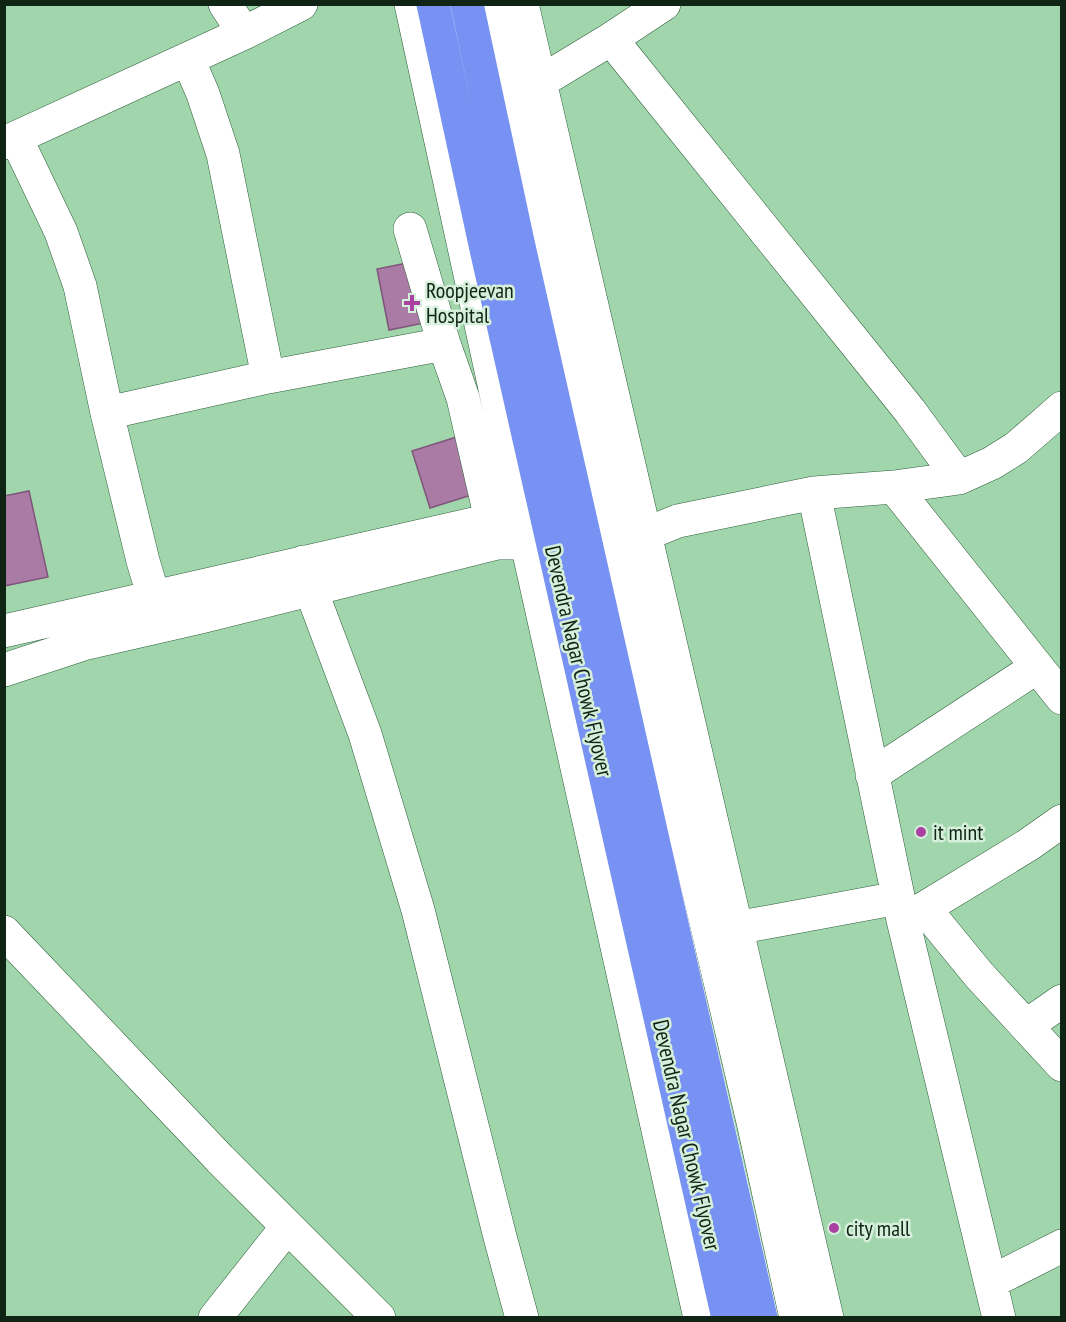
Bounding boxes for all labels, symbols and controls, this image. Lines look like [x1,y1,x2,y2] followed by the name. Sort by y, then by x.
[426,276,514,329] place label: Roopjeevan Hospital
[403,294,421,312] marker: Roopjeevan Hospital
[539,543,619,779] street label: Devendra Nagar Chowk Flyover
[933,818,983,846] place label: it mint
[914,825,928,839] marker: it mint
[647,1017,727,1253] street label: Devendra Nagar Chowk Flyover
[846,1214,911,1242] place label: city mall
[827,1221,841,1235] marker: city mall

